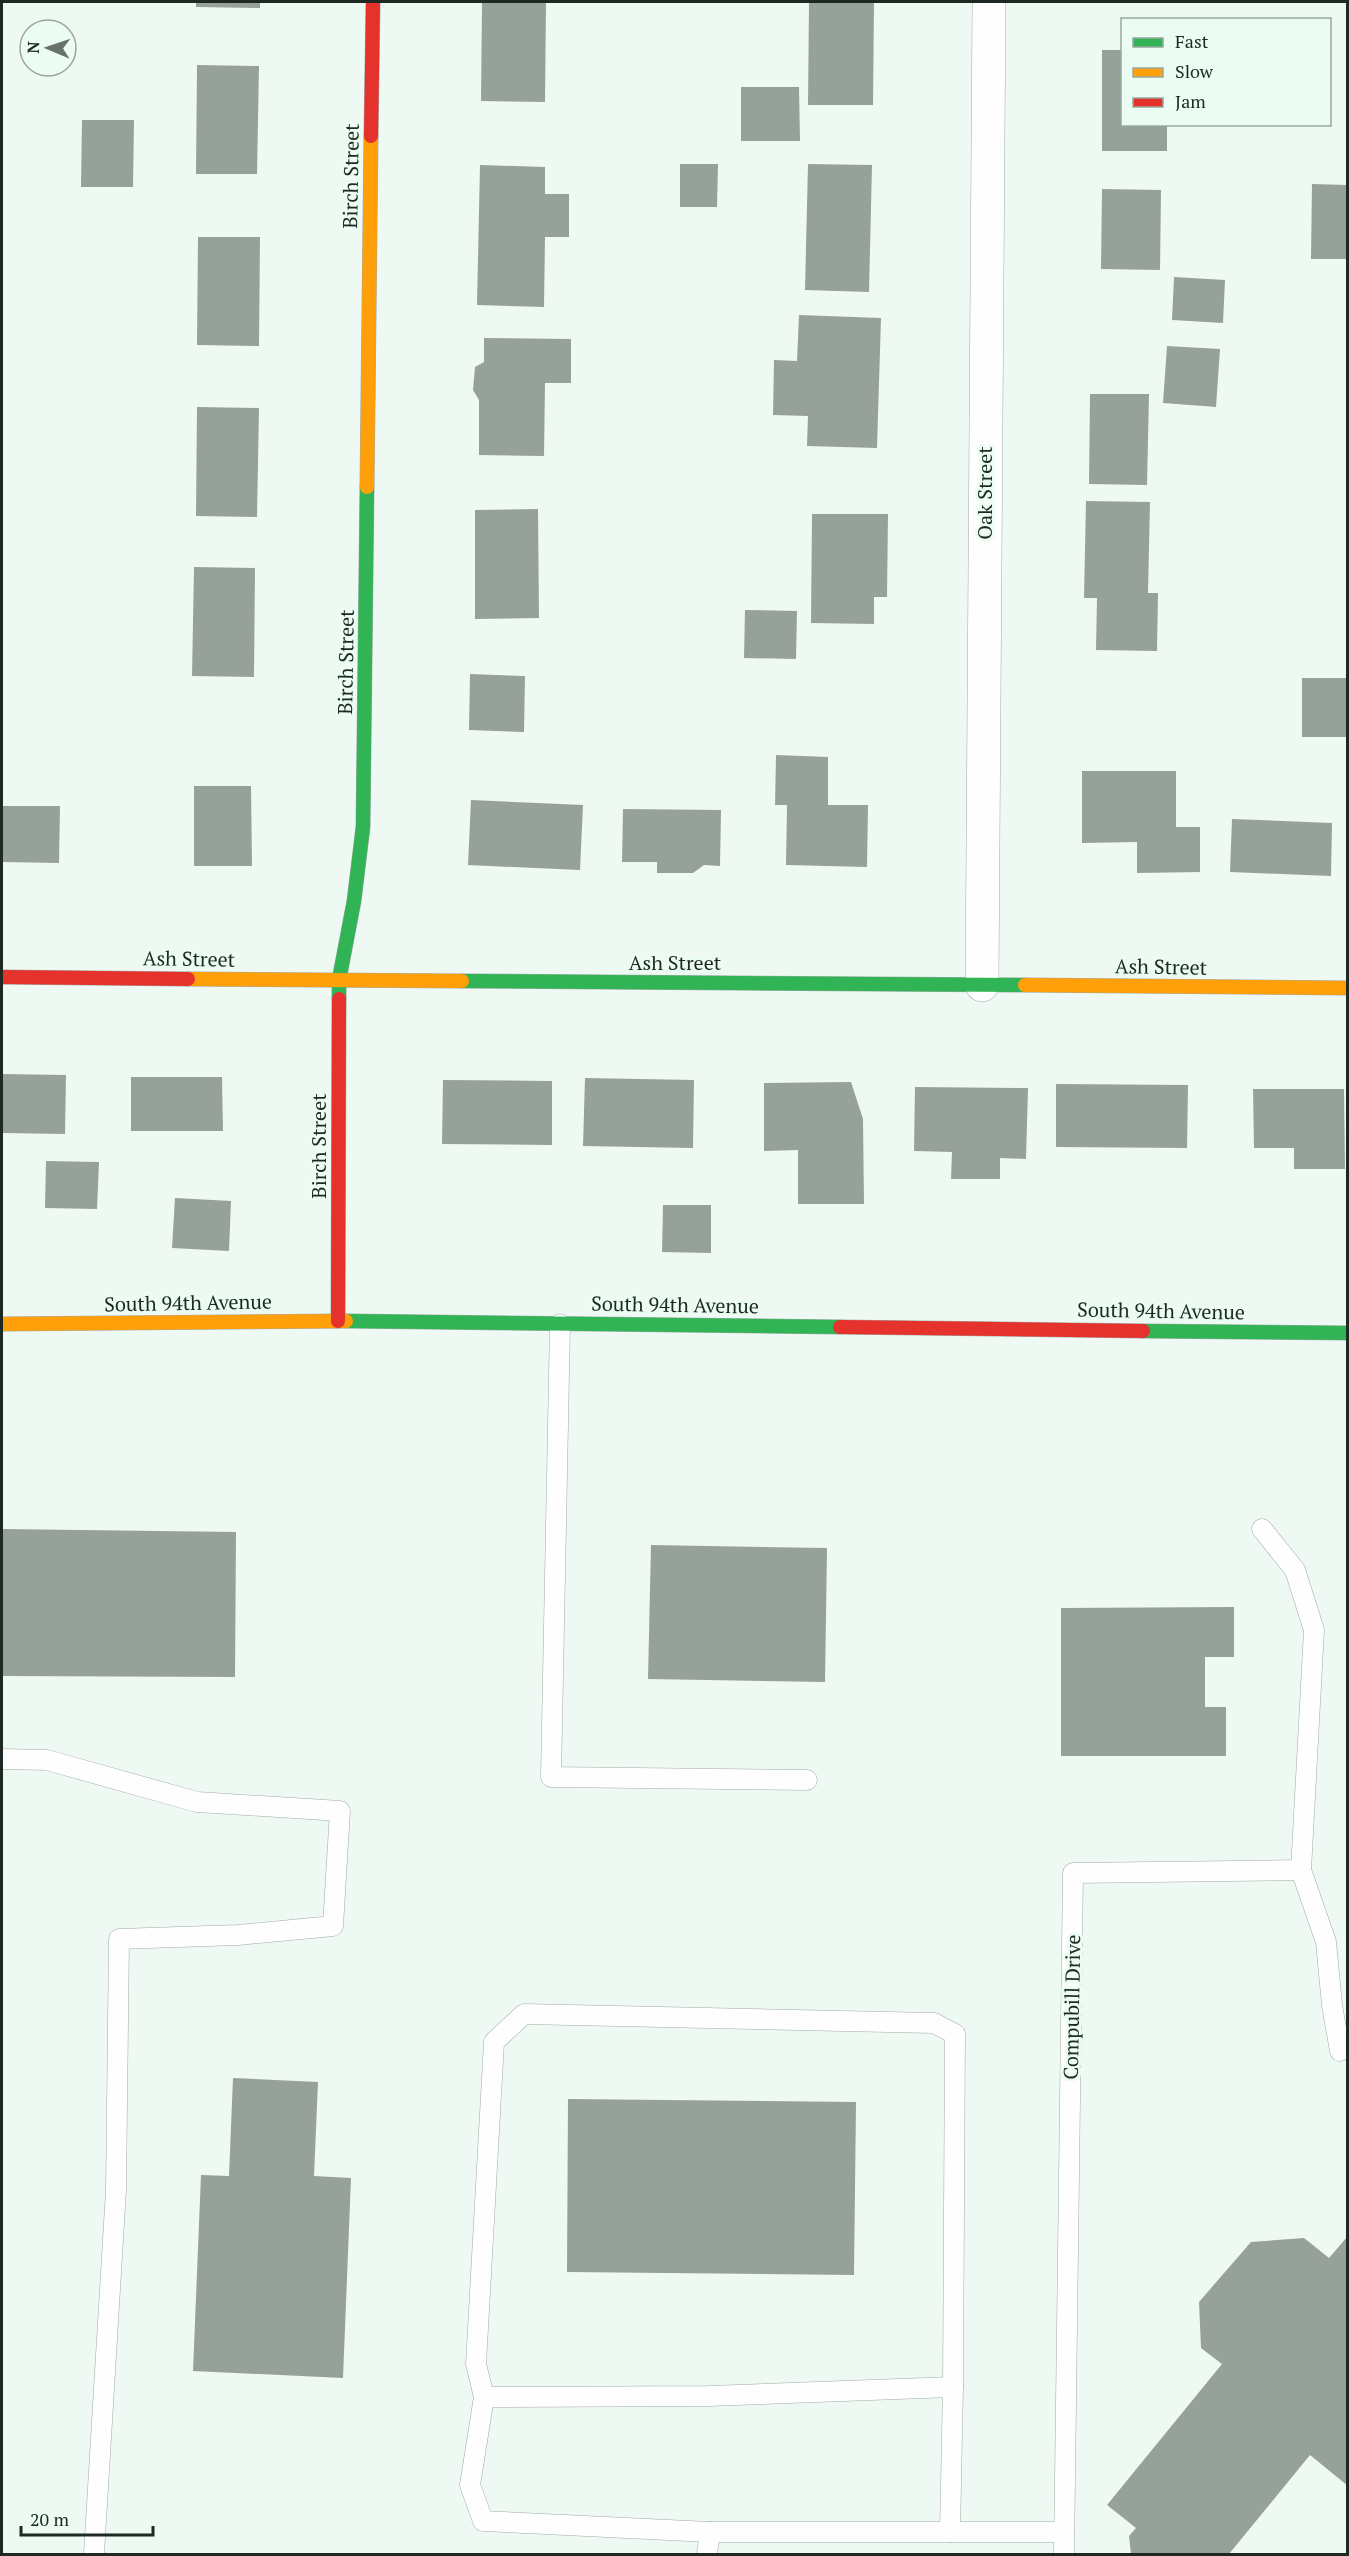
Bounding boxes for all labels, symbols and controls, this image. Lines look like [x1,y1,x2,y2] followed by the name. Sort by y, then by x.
[18,18,78,78] north arrow
[1121,18,1331,126] legend
[1175,29,1209,53] text: Fast
[22,41,44,54] text: N
[1175,59,1214,83] text: Slow
[1175,89,1206,113] text: Jam
[336,123,365,229] street label: Birch Street
[971,446,998,540] street label: Oak Street
[331,609,360,715] street label: Birch Street
[143,944,236,973] street label: Ash Street
[629,949,722,976] street label: Ash Street
[1115,952,1208,981] street label: Ash Street
[305,1093,332,1199] street label: Birch Street
[104,1288,272,1317] street label: South 94th Avenue
[591,1290,759,1319] street label: South 94th Avenue
[1077,1296,1245,1325] street label: South 94th Avenue
[1057,1934,1086,2080] street label: Compubill Drive
[21,2499,153,2537] scale bar
[30,2507,70,2531] text: 20 m

